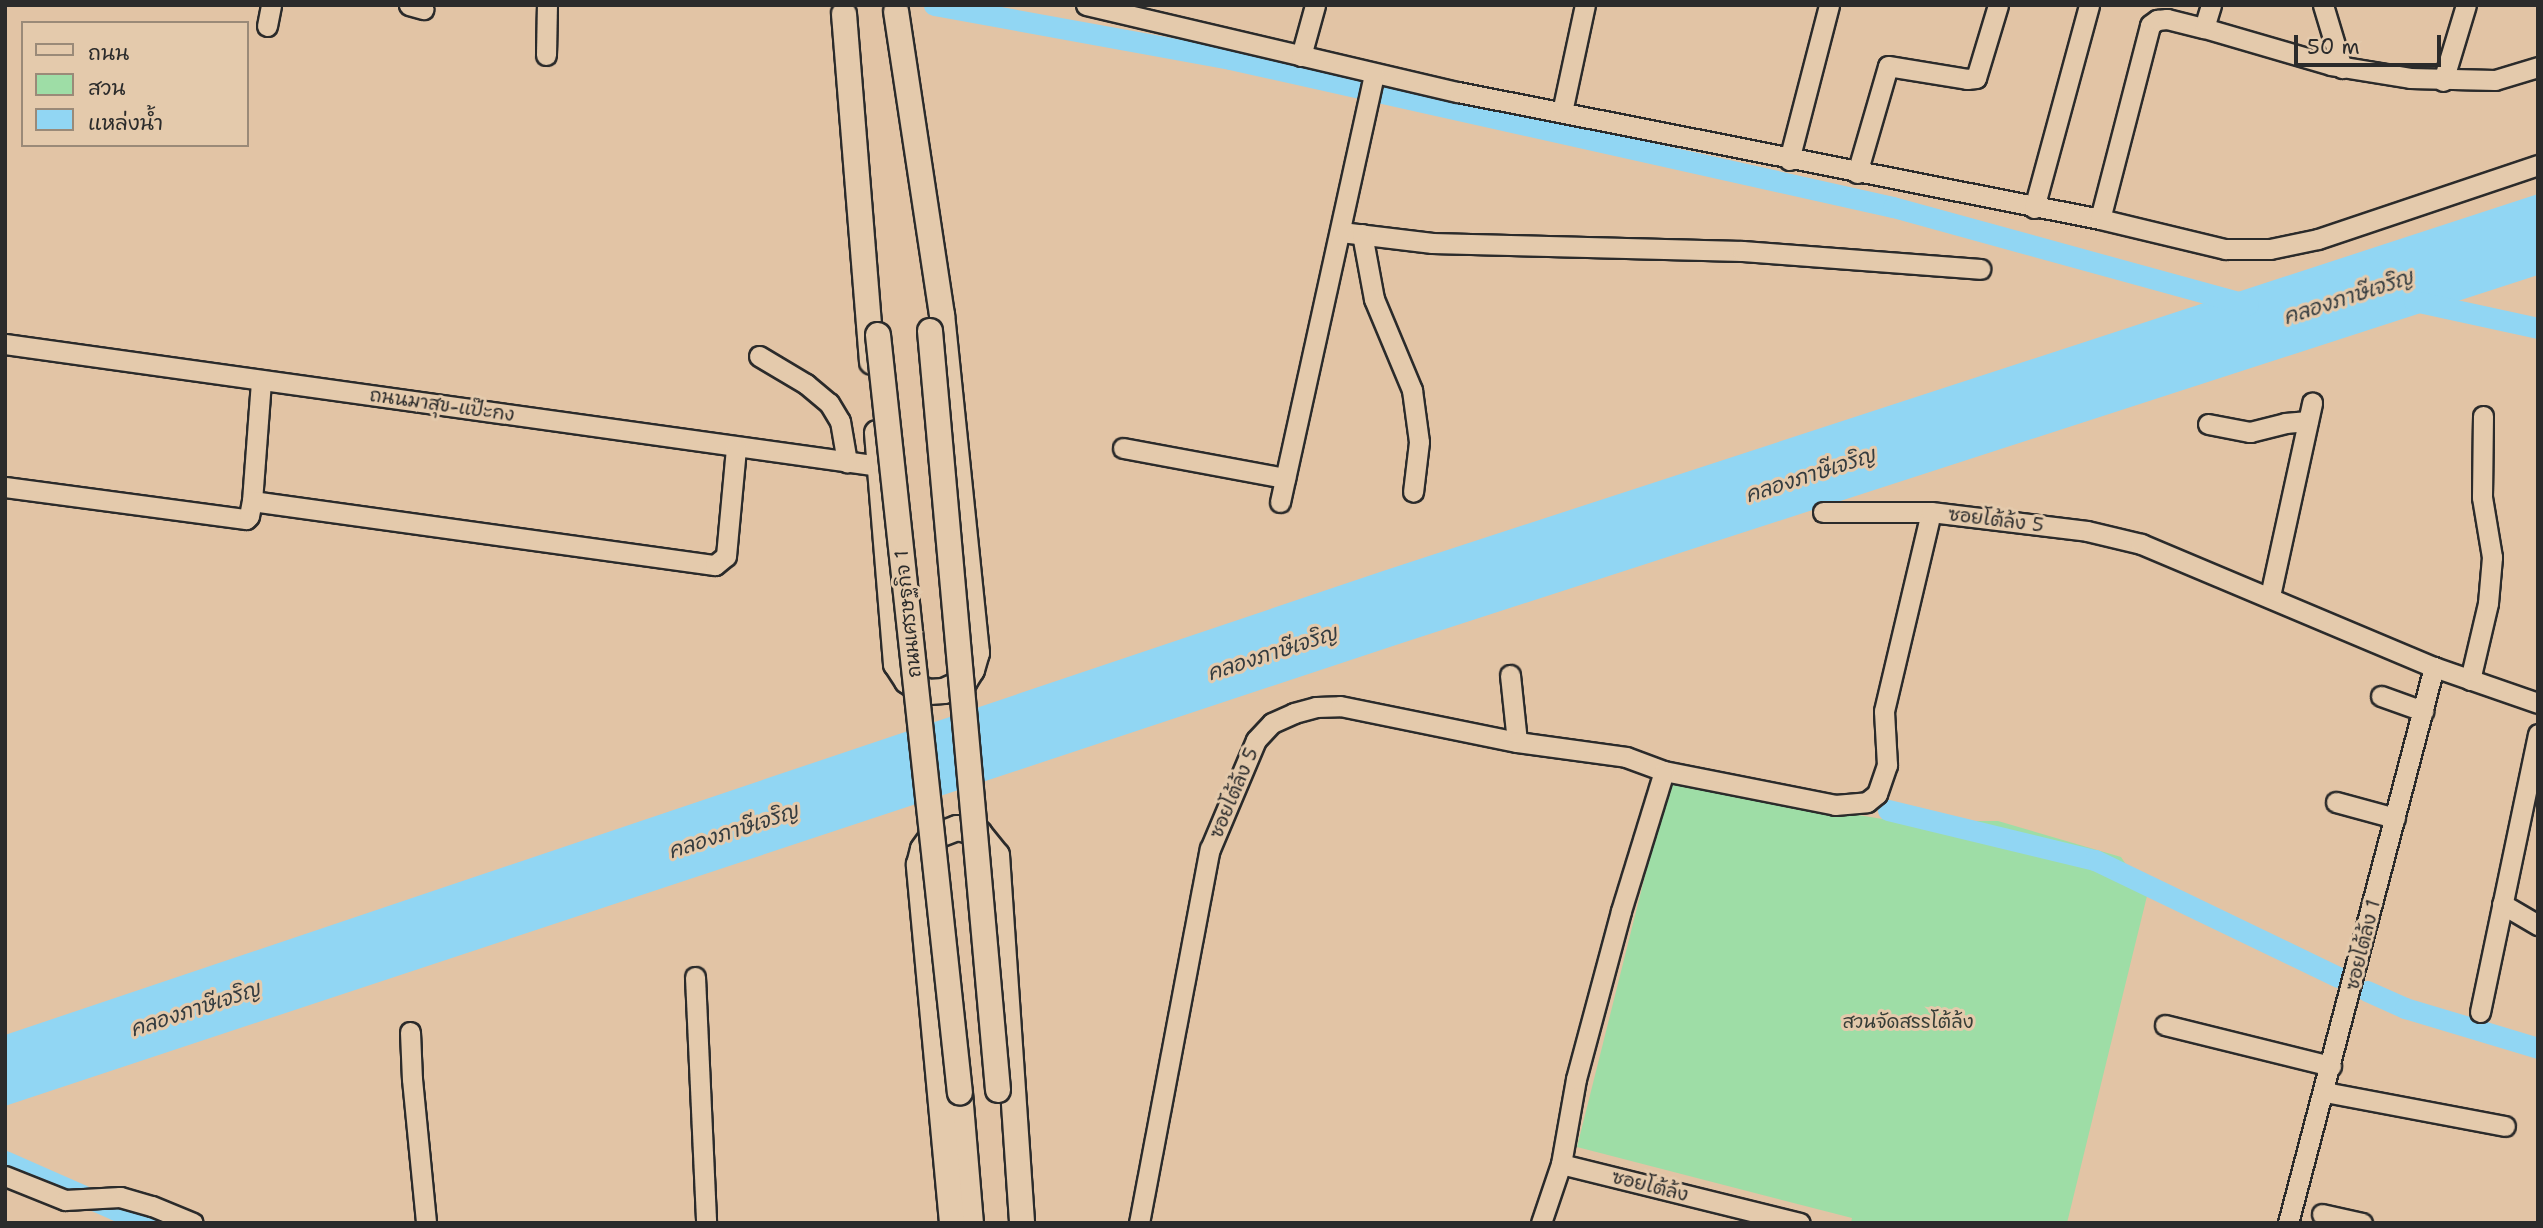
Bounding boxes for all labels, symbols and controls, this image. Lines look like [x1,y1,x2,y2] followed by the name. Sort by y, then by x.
[21,21,248,147] legend
[2298,21,2445,65] scale bar
[2307,33,2360,61] text: 50 m
[88,39,129,67] text: ถนน
[88,74,125,102] text: สวน
[88,109,163,137] text: แหล่งน้ำ
[2280,264,2416,330] water label: คลองภาษีเจริญ
[368,384,516,426] street label: ถนนมาสุข-แป๊ะกง
[1742,442,1878,508] water label: คลองภาษีเจริญ
[1947,503,2045,537] street label: ซอยโต้ล้ง 5
[890,549,926,679] street label: ถนนเศรษฐกิจ 1
[1204,620,1340,686] water label: คลองภาษีเจริญ
[1205,744,1263,842] street label: ซอยโต้ล้ง 5
[665,798,801,864] water label: คลองภาษีเจริญ
[2341,897,2385,993] street label: ซอยโต้ล้ง 1
[127,976,263,1042] water label: คลองภาษีเจริญ
[1842,1011,1974,1033] park label: สวนจัดสรรโต้ล้ง
[1609,1165,1691,1207] street label: ซอยโต้ล้ง

